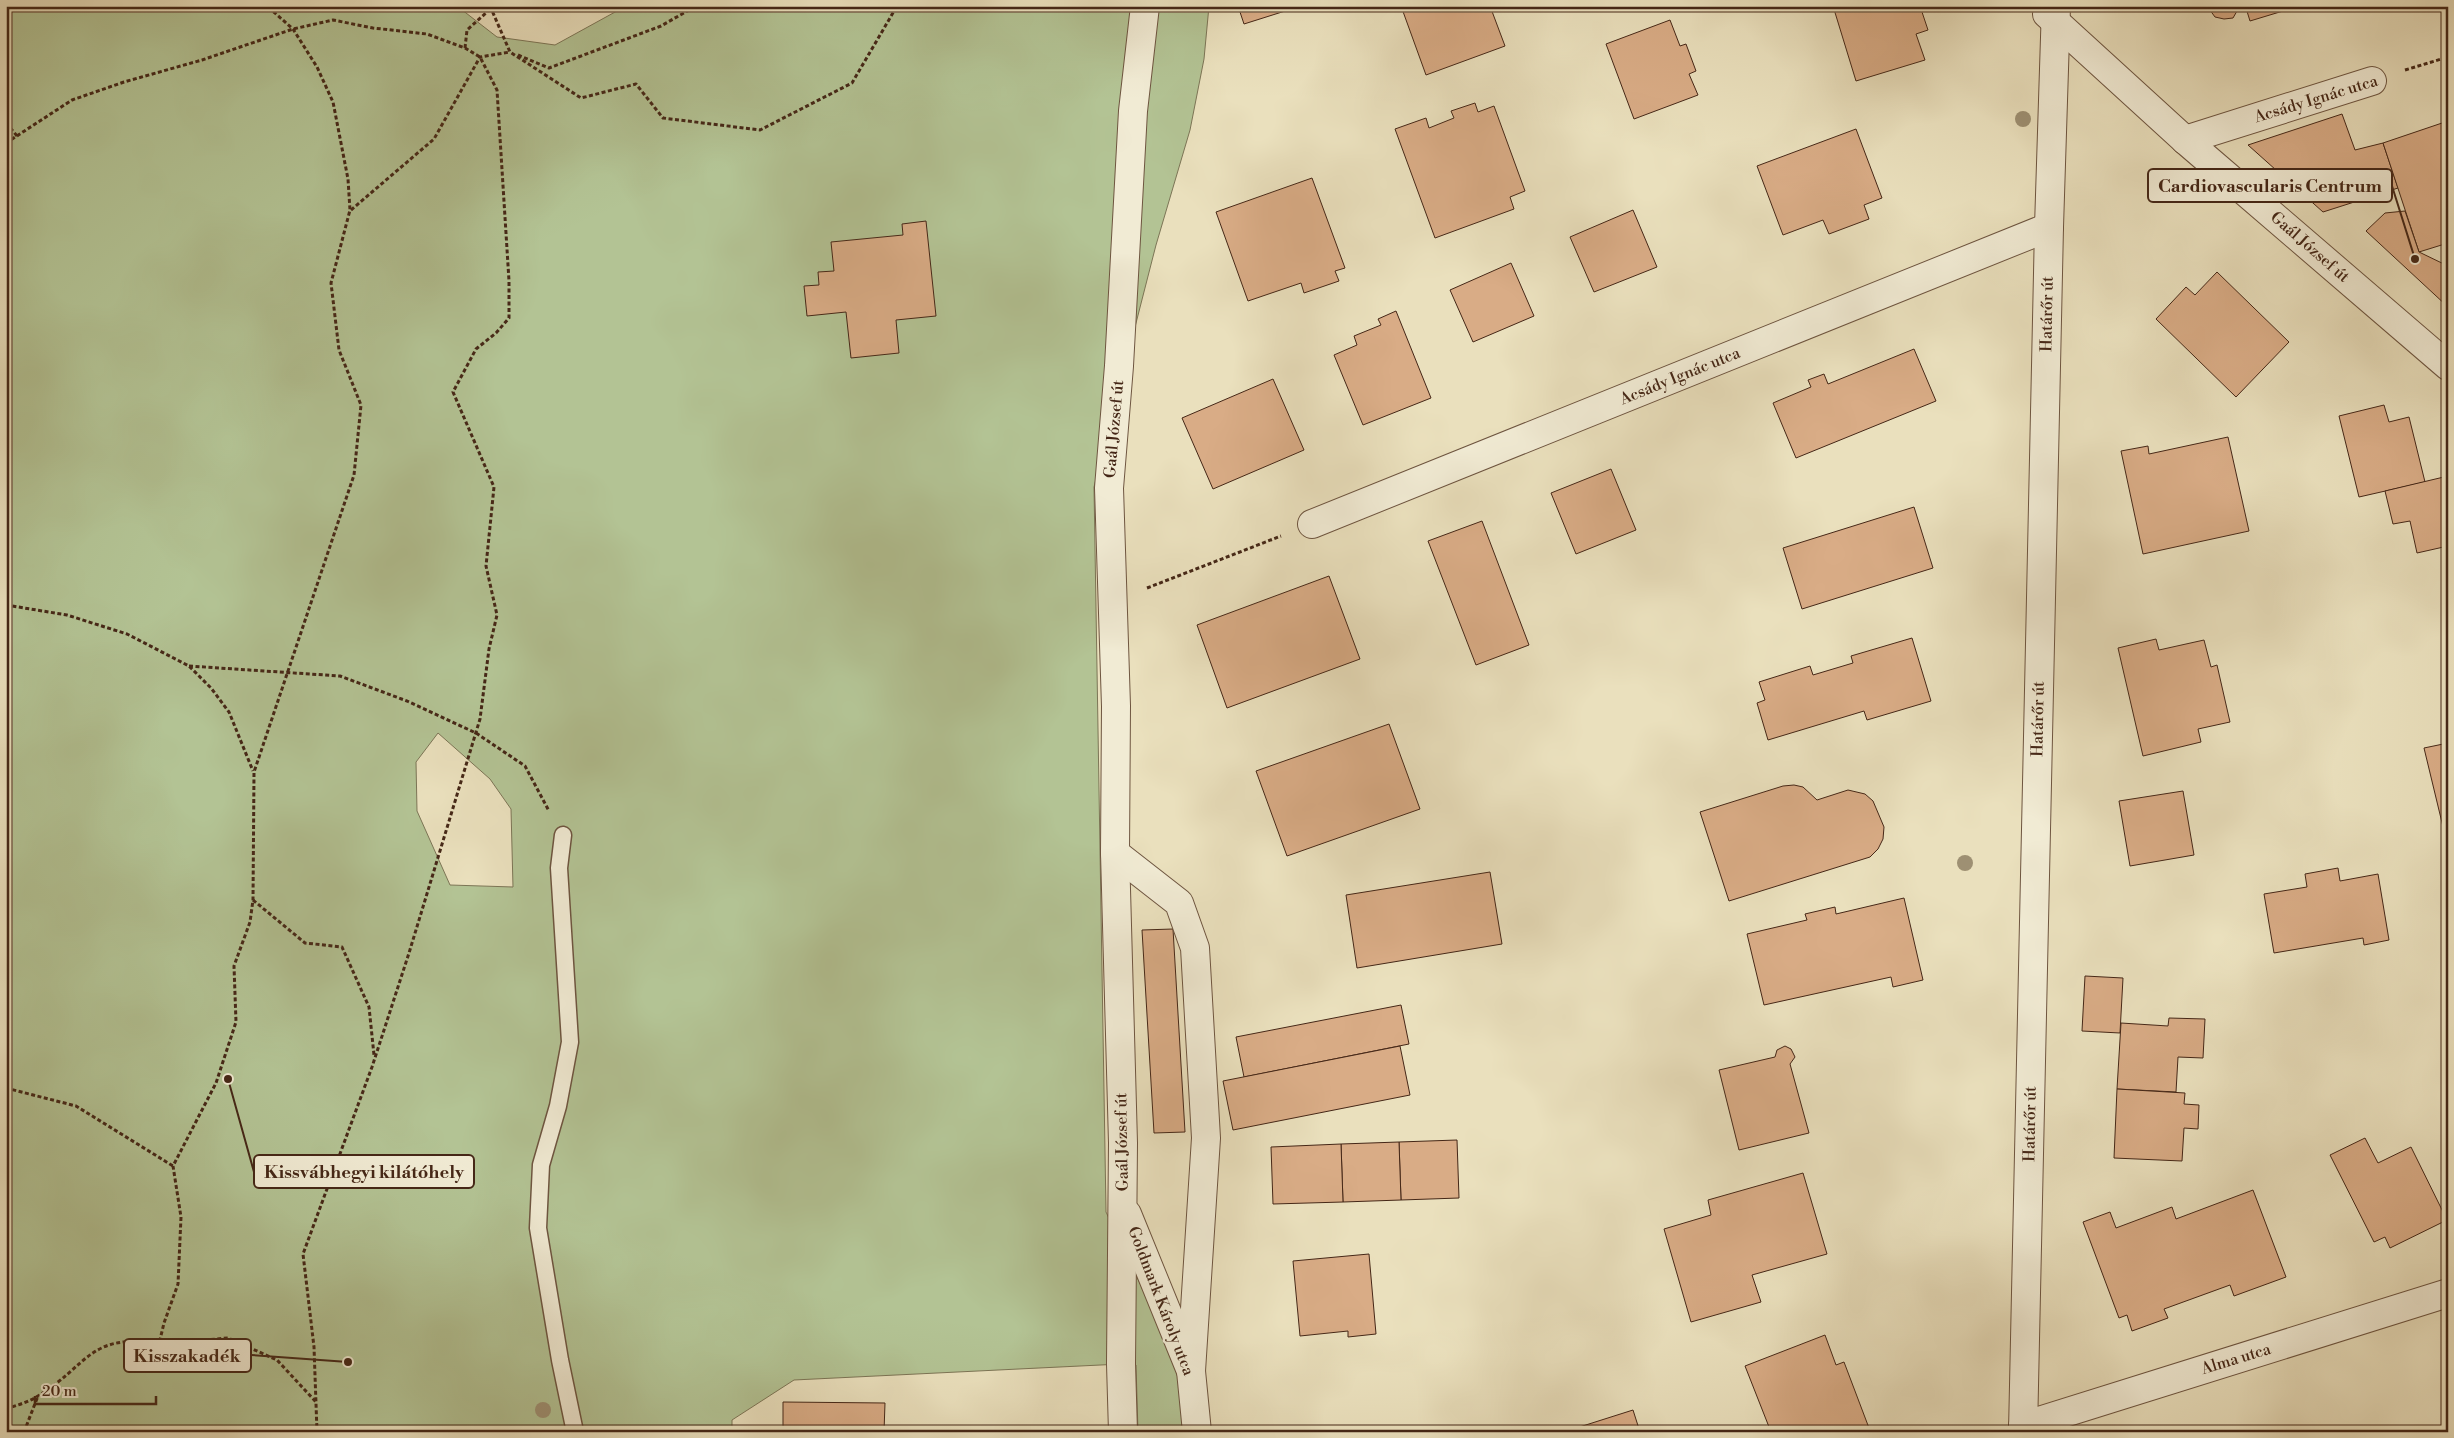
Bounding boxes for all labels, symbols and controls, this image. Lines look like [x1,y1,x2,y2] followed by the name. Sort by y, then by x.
[2251,70,2381,128] street label: Acsády Ignác utca
[2148,169,2392,202] callout: Cardiovascularis Centrum
[2158,175,2383,198] text: Cardiovascularis Centrum
[2266,207,2354,287] street label: Gaál József út
[2036,276,2058,352] street label: Határőr út
[1616,342,1744,410] street label: Acsády Ignác utca
[1100,379,1128,479] street label: Gaál József út
[2027,681,2049,757] street label: Határőr út
[2019,1086,2041,1162] street label: Határőr út
[1111,1092,1133,1191] street label: Gaál József út
[254,1155,474,1188] callout: Kissvábhegyi kilátóhely
[264,1161,465,1184] text: Kissvábhegyi kilátóhely
[1123,1224,1199,1379] street label: Goldmark Károly utca
[124,1339,251,1372] callout: Kisszakadék
[2198,1339,2274,1379] street label: Alma utca
[133,1345,242,1368] text: Kisszakadék
[35,1373,156,1405] scale bar
[42,1382,77,1401] text: 20 m

